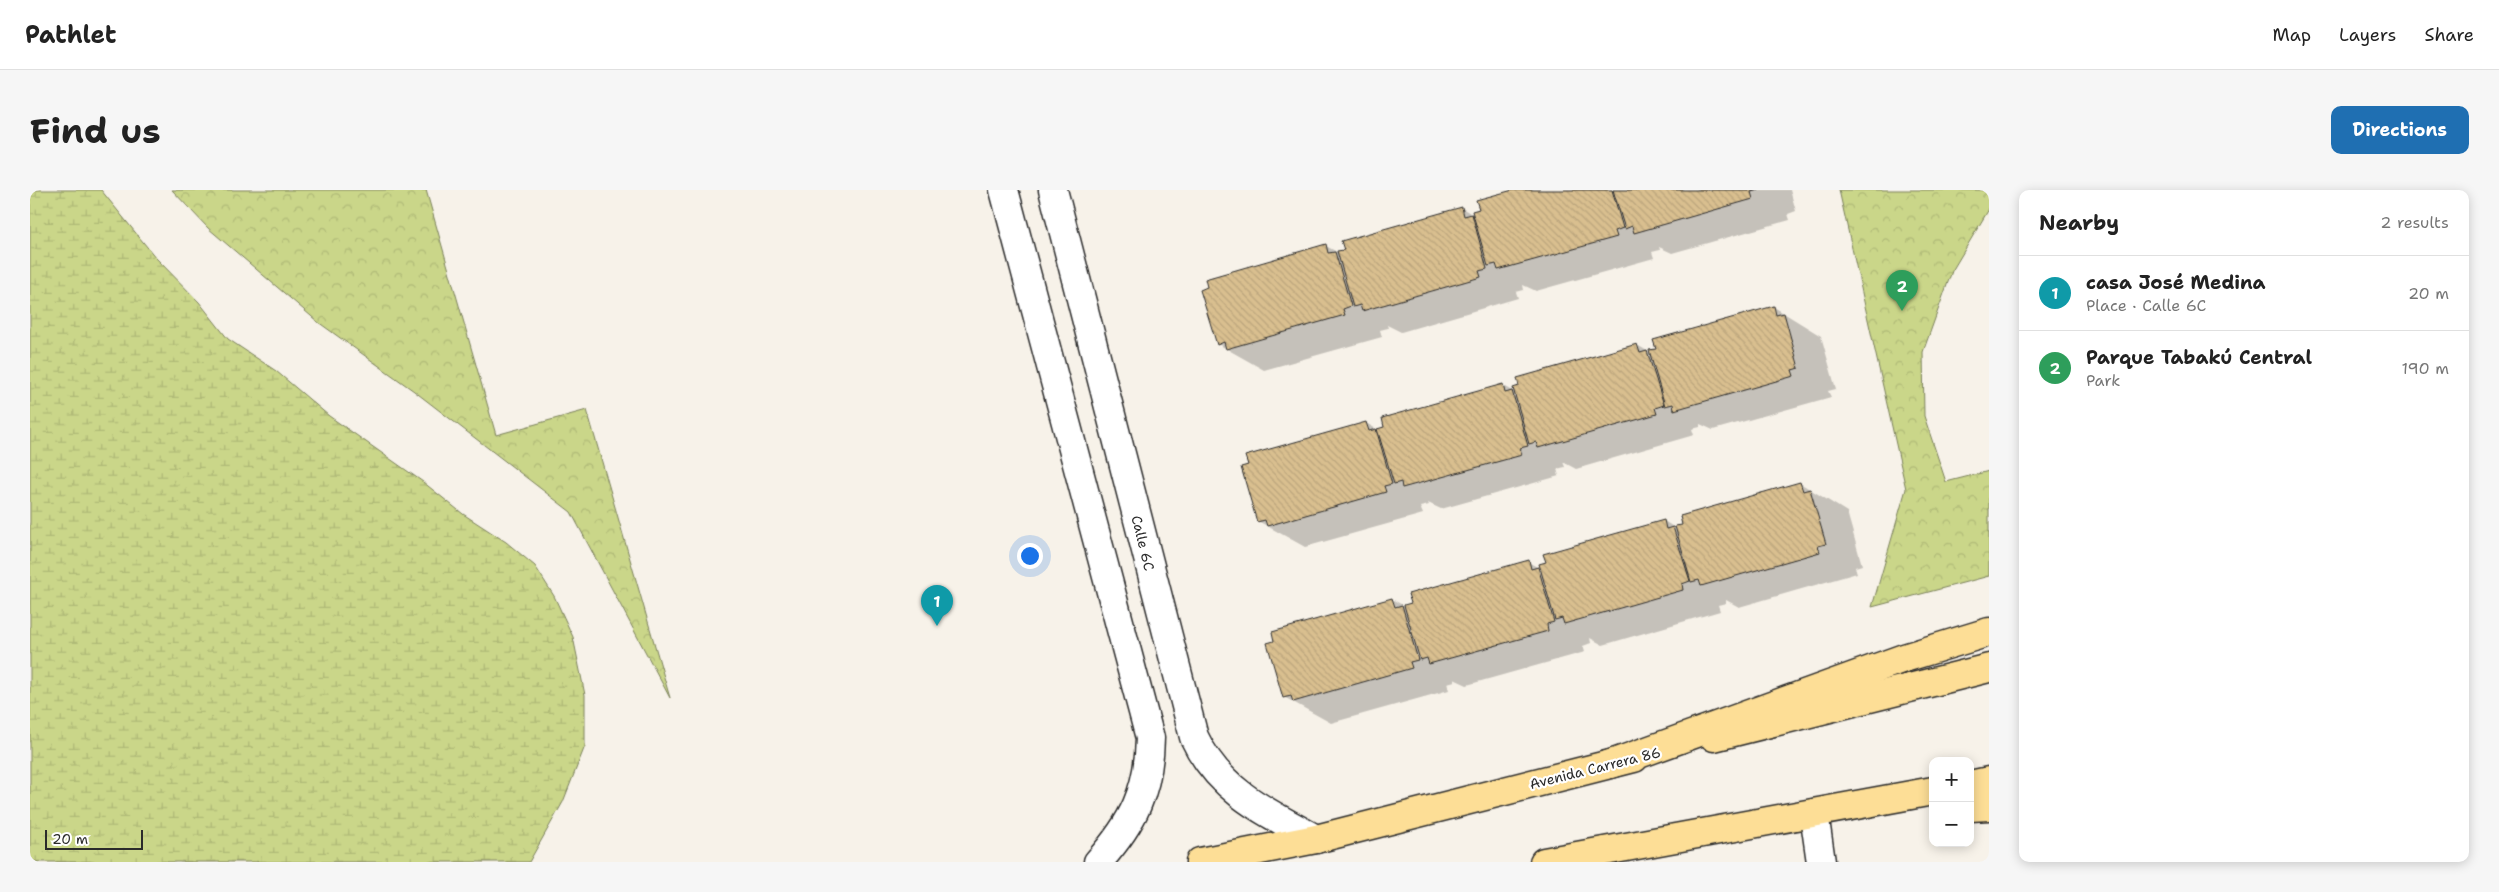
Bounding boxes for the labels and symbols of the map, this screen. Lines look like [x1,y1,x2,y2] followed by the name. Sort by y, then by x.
[1886,270,1918,311] pin: 2
[1127,514,1159,572] street label: Calle 6C
[1017,543,1043,569] your location
[921,585,953,626] pin: 1
[1528,743,1662,793] street label: Avenida Carrera 86
[45,827,142,850] scale bar

